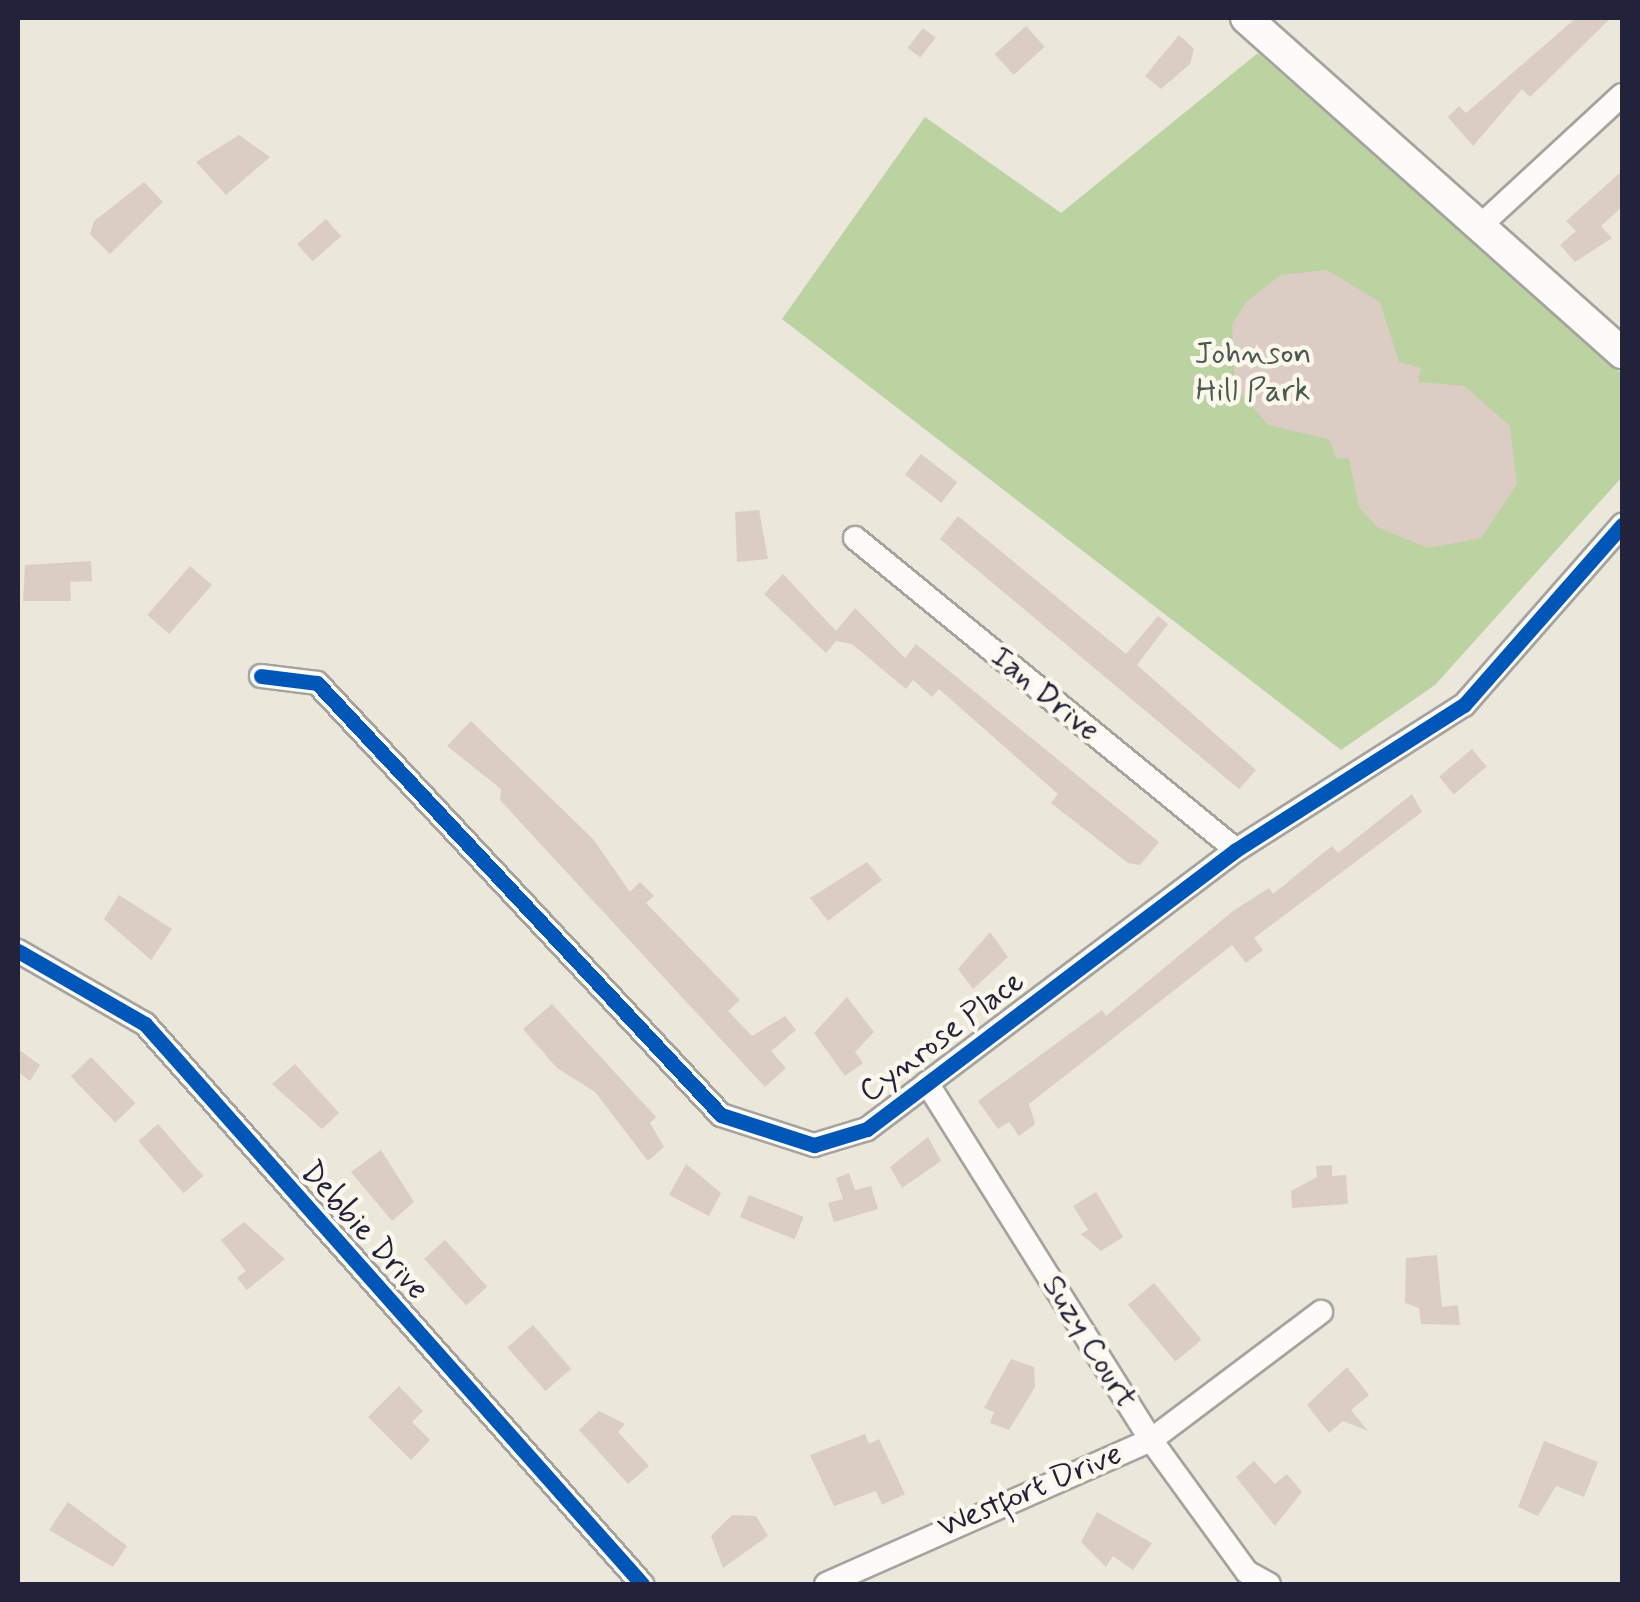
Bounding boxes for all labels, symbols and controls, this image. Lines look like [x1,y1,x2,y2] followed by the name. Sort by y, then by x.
[1195,336,1311,411] park label: Johnson Hill Park
[983,639,1107,749] street label: Ian Drive
[851,962,1033,1112] street label: Cynrose Place
[292,1154,436,1308] street label: Debbie Drive
[1033,1268,1145,1416] street label: Suzy Court
[933,1435,1127,1547] street label: Westfort Drive

